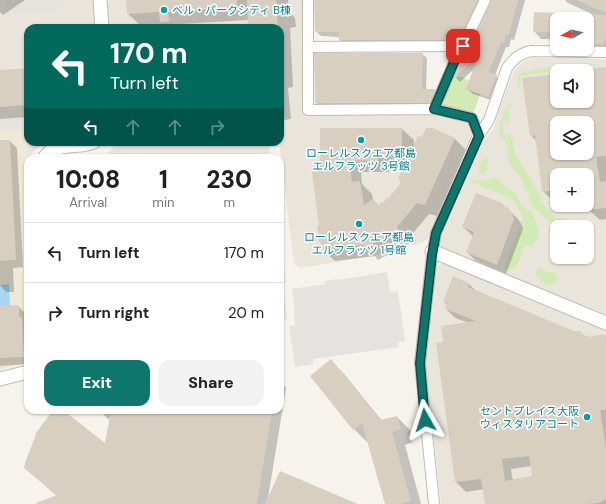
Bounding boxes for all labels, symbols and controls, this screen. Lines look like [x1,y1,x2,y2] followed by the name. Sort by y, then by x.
[172,3,291,17] place label: ベル・パークシティ B棟
[159,5,169,15] marker: ベル・パークシティ B棟
[550,12,594,56] north arrow
[550,12,594,264] map controls
[446,29,480,63] pin
[110,35,188,72] text: 170 m
[452,35,474,57] icon: arrive
[44,40,96,92] icon: left
[550,64,594,108] button: sound
[110,71,179,95] text: Turn left
[80,116,102,138] icon: left
[122,116,144,138] icon: ahead
[164,116,186,138] icon: ahead
[206,116,228,138] icon: right
[550,116,594,160] button: layers
[356,135,366,145] marker: ローレルスクエア都島 エルフラッツ 3号館
[306,146,416,173] place label: ローレルスクエア都島 エルフラッツ 3号館
[56,164,120,195] text: 10:08
[159,164,168,195] text: 1
[207,164,252,195] text: 230
[550,168,594,212] button: +
[69,194,107,211] text: Arrival
[152,194,175,211] text: min
[223,194,235,211] text: m
[354,219,364,229] marker: ローレルスクエア都島 エルフラッツ 1号館
[550,220,594,264] button: −
[304,230,414,257] place label: ローレルスクエア都島 エルフラッツ 1号館
[44,242,66,264] icon: left
[78,243,139,263] text: Turn left
[224,243,264,263] text: 170 m
[44,302,66,324] icon: right
[78,303,149,323] text: Turn right
[228,303,264,323] text: 20 m
[44,360,150,406] button: Exit
[158,360,264,406] button: Share
[404,399,446,441] position arrow
[480,404,579,431] place label: セントプレイス大阪 ウィスタリアコート
[582,412,592,422] marker: セントプレイス大阪 ウィスタリアコート

